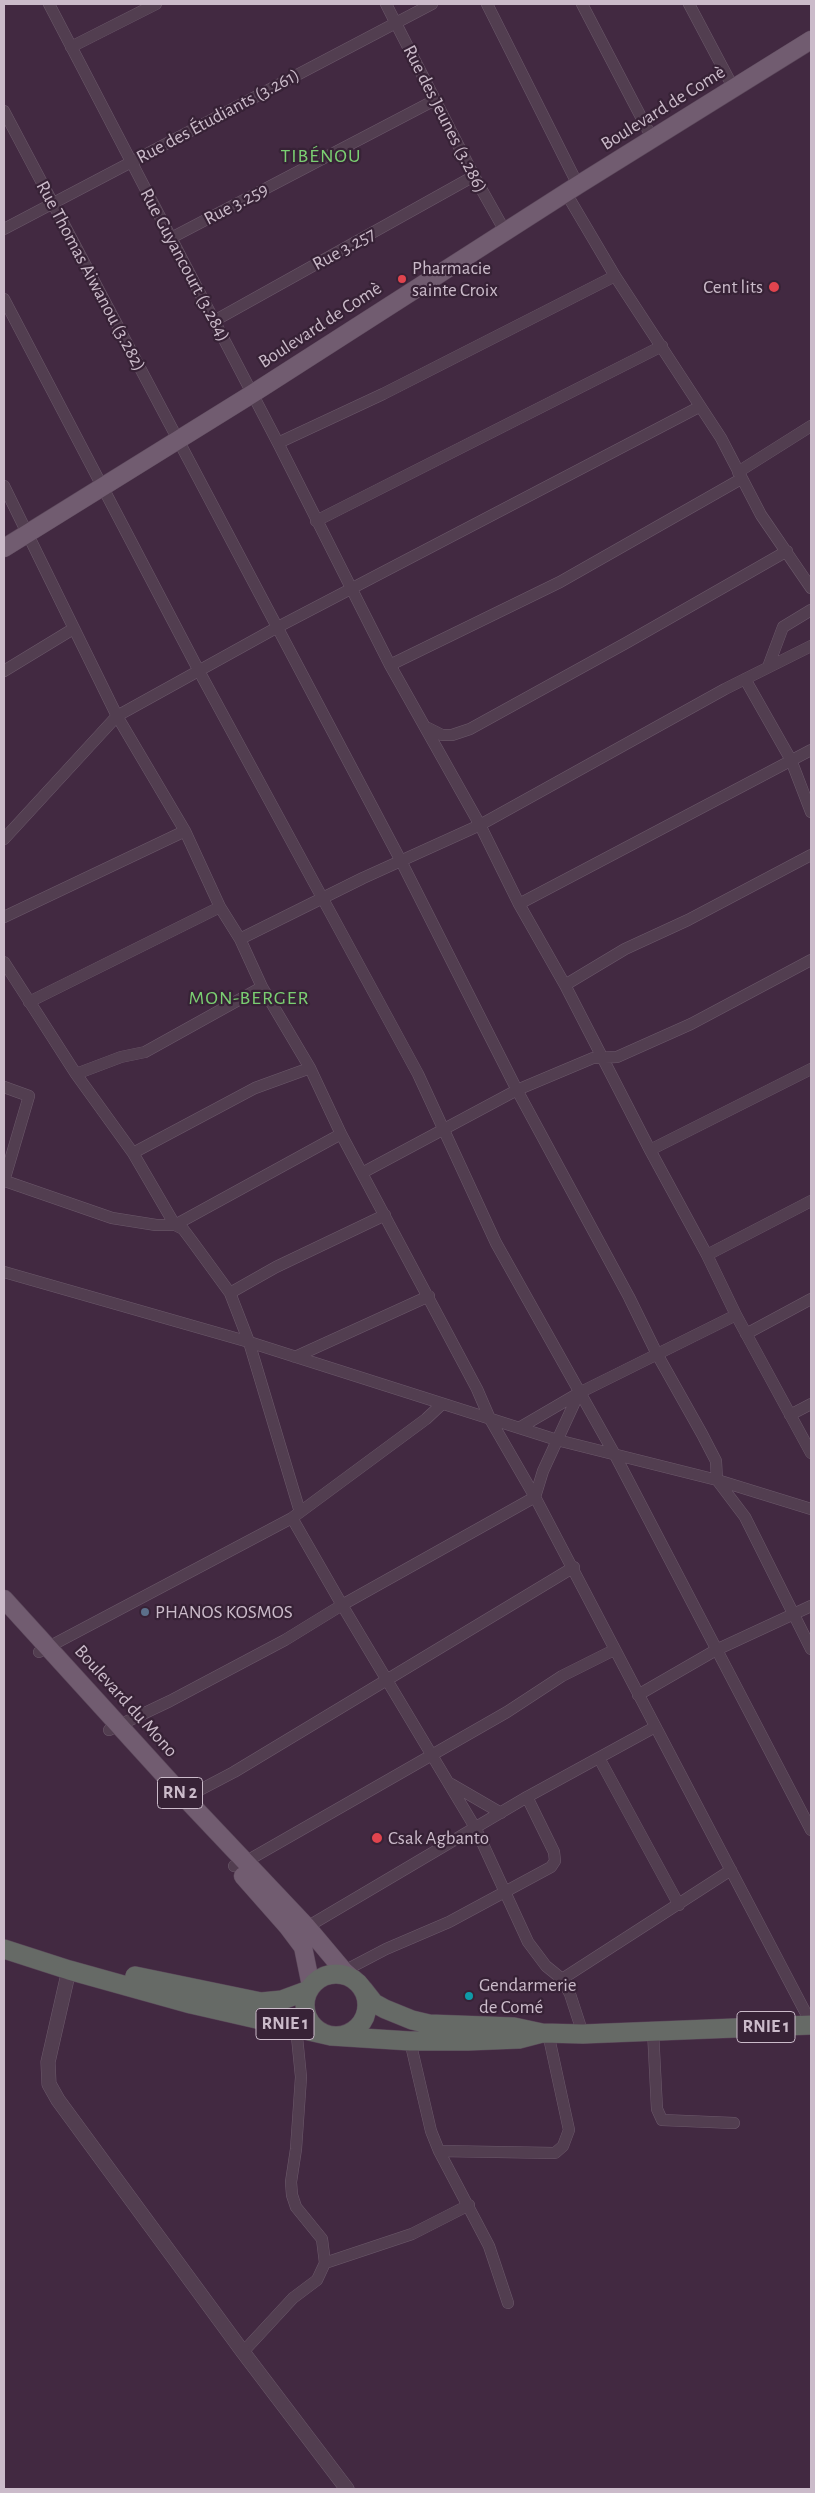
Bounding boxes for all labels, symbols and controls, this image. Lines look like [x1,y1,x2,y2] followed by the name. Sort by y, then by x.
[398,41,492,197] street label: Rue des Jeunes (3.286)
[597,61,729,155] street label: Boulevard de Comè
[132,63,304,169] street label: Rue des Étudiants (3.261)
[280,144,362,168] district label: TIBÉNOU
[31,177,151,375] street label: Rue Thomas Aiwanou (3.282)
[200,178,272,230] street label: Rue 3.259
[135,185,235,345] street label: Rue Guyancourt (3.284)
[309,222,379,276] street label: Rue 3.257
[412,257,498,301] place label: Pharmacie sainte Croix
[396,273,408,285] marker: Pharmacie sainte Croix
[703,276,763,298] place label: Cent lits
[254,277,386,373] street label: Boulevard de Comè
[767,280,781,294] marker: Cent lits
[187,986,311,1010] district label: MON-BERGER
[155,1601,293,1623] place label: PHANOS KOSMOS
[139,1606,151,1618] marker: PHANOS KOSMOS
[70,1640,182,1762] street label: Boulevard du Mono
[158,1778,202,1809] road number: RN 2
[388,1827,489,1849] place label: Csak Agbanto
[370,1831,384,1845] marker: Csak Agbanto
[479,1974,577,2018] place label: Gendarmerie de Comé
[463,1990,475,2002] marker: Gendarmerie de Comé
[256,2008,314,2040] road number: RNIE 1
[737,2011,795,2042] road number: RNIE 1

